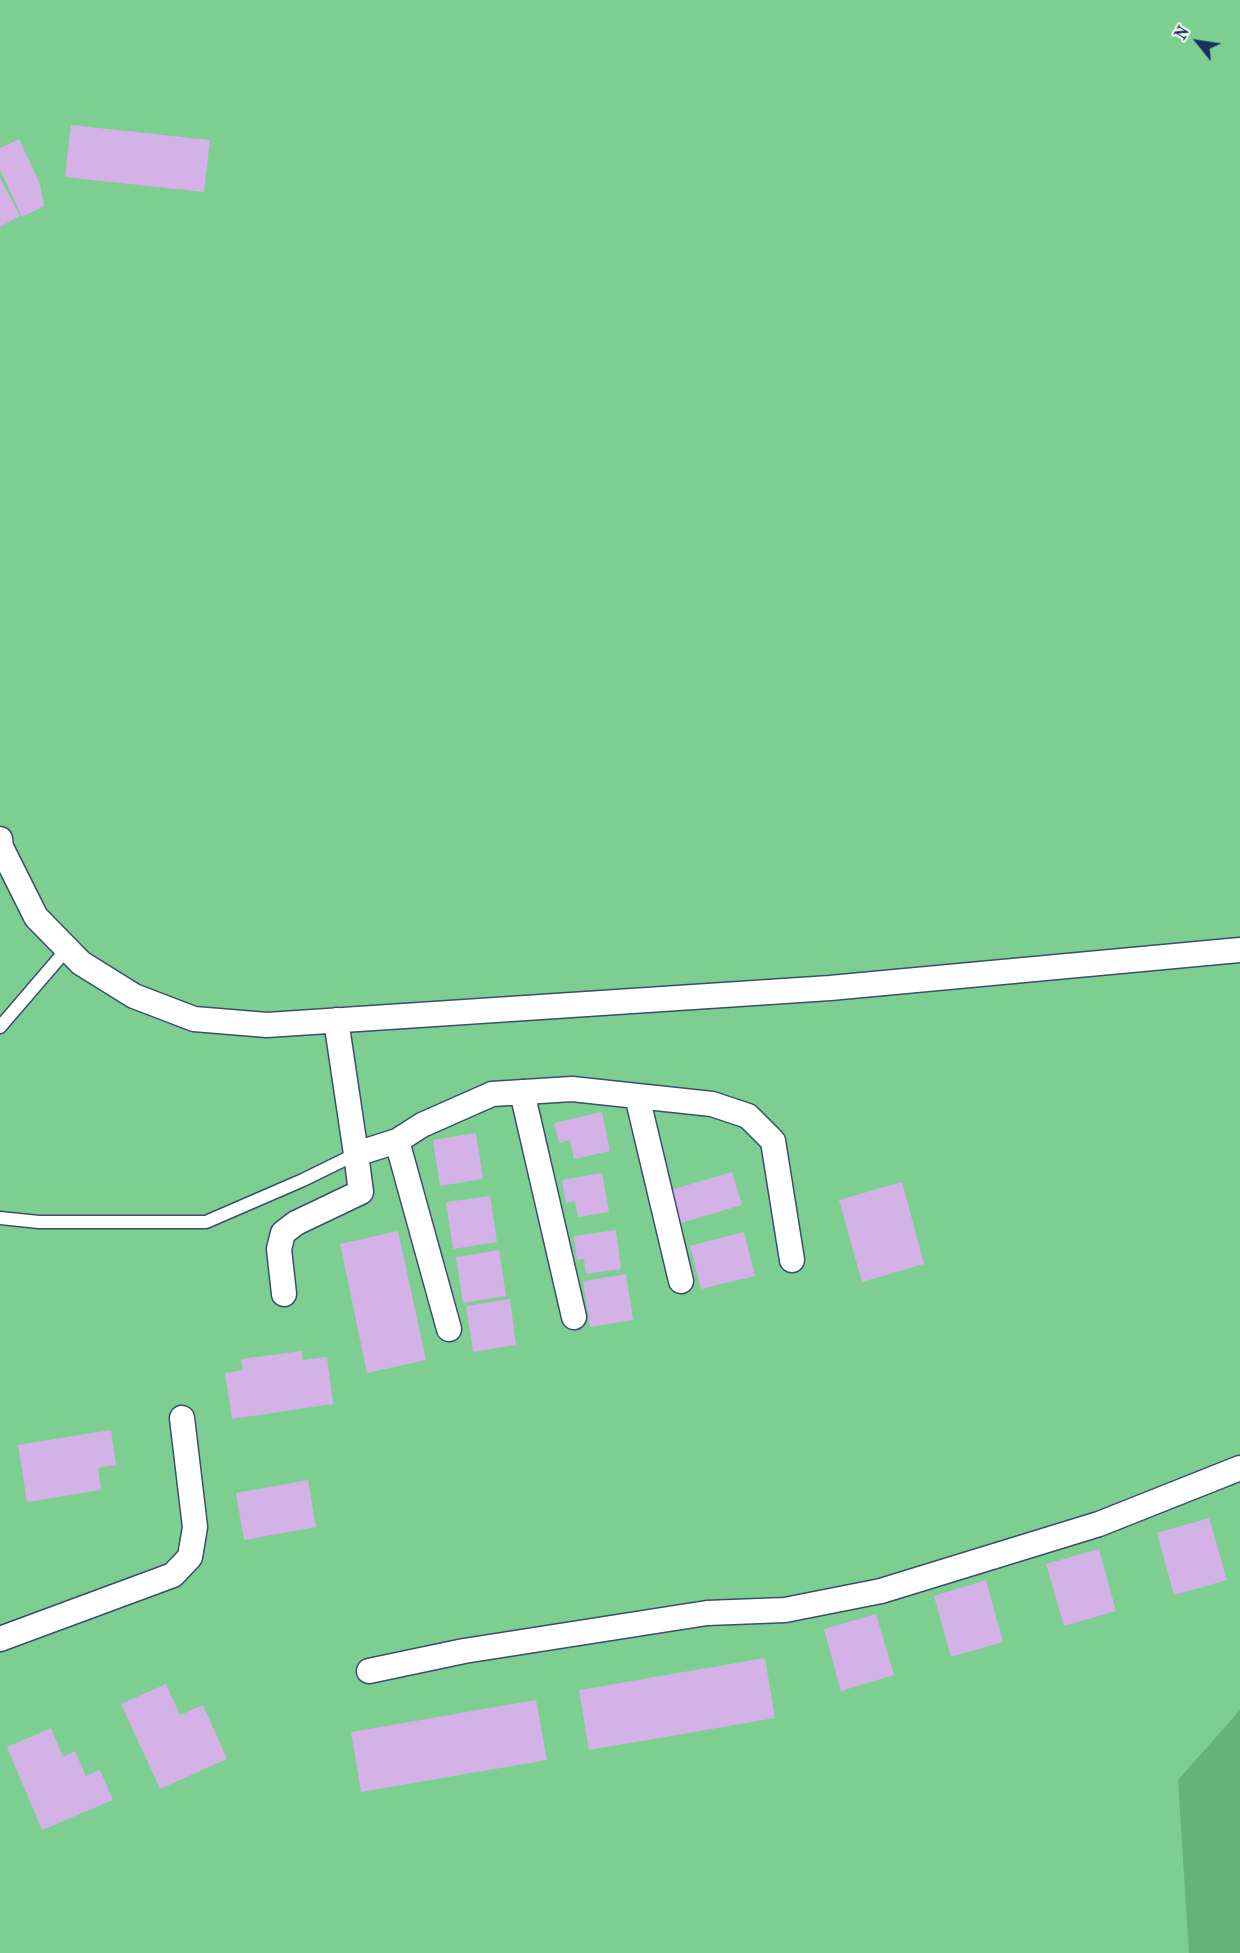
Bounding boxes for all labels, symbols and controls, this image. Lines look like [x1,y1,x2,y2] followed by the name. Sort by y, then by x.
[1168,12,1228,72] north arrow
[1171,23,1193,43] text: N

